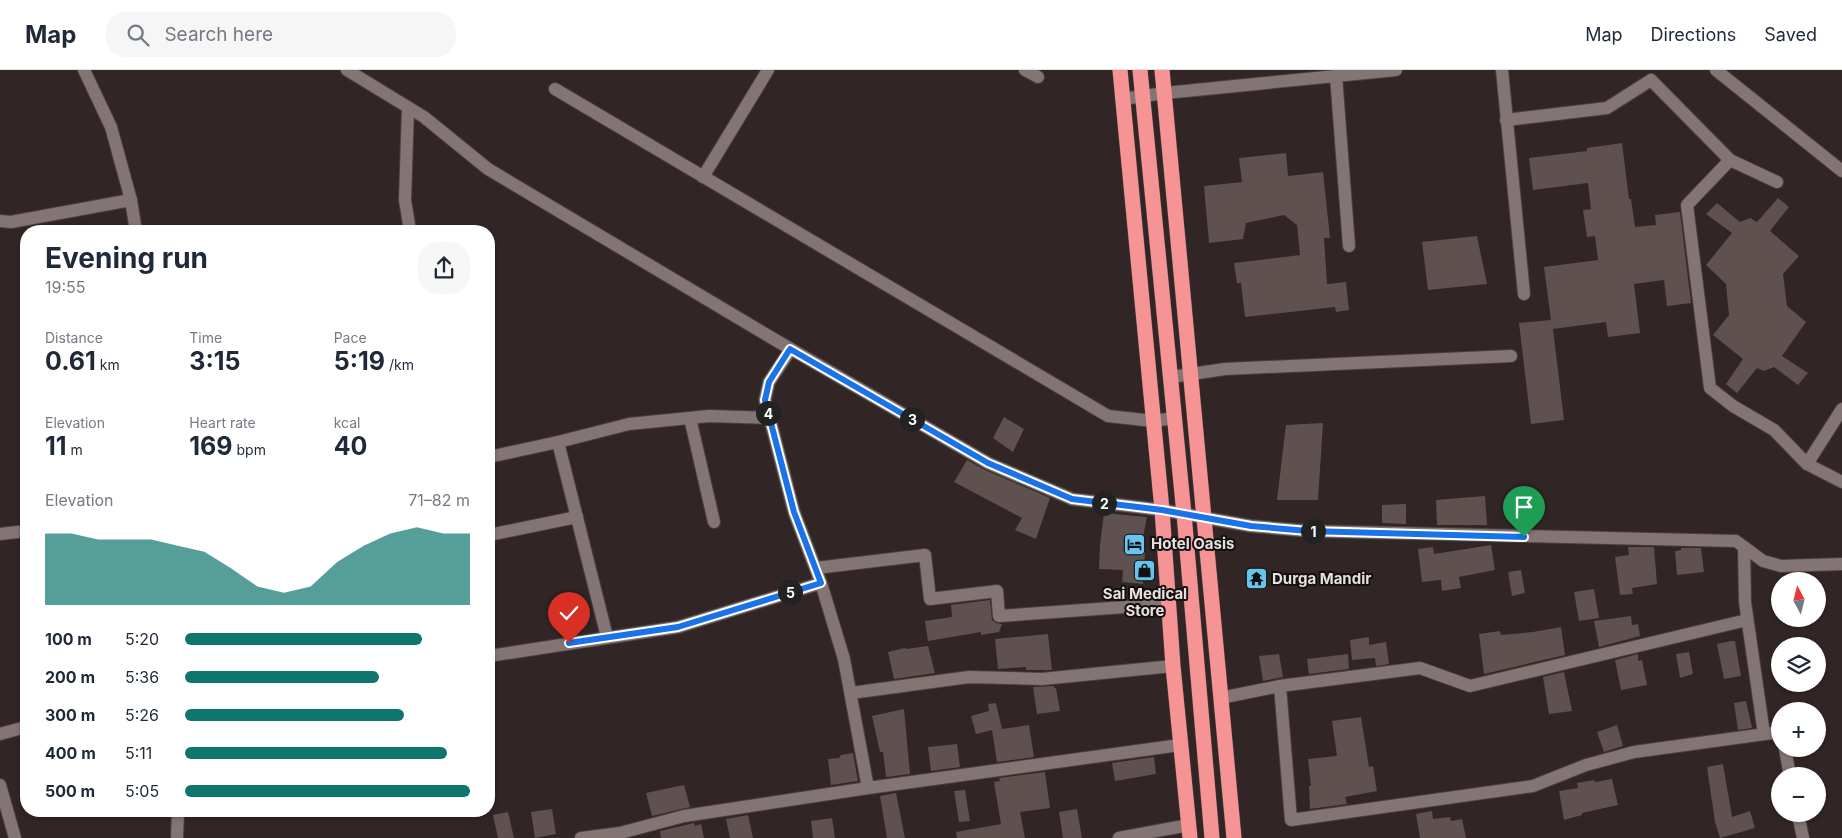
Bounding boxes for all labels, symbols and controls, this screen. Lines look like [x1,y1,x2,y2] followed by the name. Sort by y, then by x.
[106,12,456,57] search box
[25,20,76,49] text: Map
[124,21,152,49] icon: search
[164,23,273,46] text: Search here
[1585,24,1623,45] text: Map
[1651,24,1736,45] text: Directions
[1764,24,1817,45] text: Saved
[45,241,208,275] text: Evening run
[418,242,470,294] button: share
[45,277,86,297] text: 19:55
[45,329,103,346] text: Distance
[189,329,222,346] text: Time
[334,329,367,346] text: Pace
[45,346,96,376] text: 0.61
[189,346,241,376] text: 3:15
[334,346,385,376] text: 5:19
[96,356,120,373] text: km
[385,356,414,373] text: /km
[756,400,780,426] pin: 4
[764,405,773,422] text: 4
[900,406,924,432] pin: 3
[908,411,917,428] text: 3
[45,414,105,431] text: Elevation
[189,414,256,431] text: Heart rate
[334,414,360,431] text: kcal
[45,431,67,461] text: 11
[189,431,233,461] text: 169
[334,431,367,461] text: 40
[67,441,83,458] text: m
[233,441,266,458] text: bpm
[1503,486,1545,537] pin
[45,490,114,510] text: Elevation
[408,490,470,510] text: 71–82 m
[1092,490,1116,516] pin: 2
[1510,493,1538,521] icon: arrive
[1100,495,1109,512] text: 2
[1300,518,1326,544] pin: 1
[1310,523,1317,540] text: 1
[1123,532,1147,556] hotel icon: Hotel Oasis
[1151,534,1234,553] place label: Hotel Oasis
[1133,559,1157,583] shop icon: Sai Medical Store
[1244,567,1268,591] temple icon: Durga Mandir
[1272,569,1371,588] place label: Durga Mandir
[1771,572,1826,628] north arrow
[1771,572,1826,822] map controls
[778,580,802,604] pin: 5
[786,584,795,601] text: 5
[1103,584,1187,620] place label: Sai Medical Store
[548,592,590,643] pin
[555,599,583,627] icon: check
[45,629,92,649] text: 100 m
[125,629,159,649] text: 5:20
[1771,637,1826,692] button: layers
[45,667,95,687] text: 200 m
[125,667,159,687] text: 5:36
[1771,702,1826,757] button: +
[45,705,95,725] text: 300 m
[125,705,159,725] text: 5:26
[45,743,96,763] text: 400 m
[125,743,152,763] text: 5:11
[1771,767,1826,822] button: −
[45,781,95,801] text: 500 m
[125,781,159,801] text: 5:05

